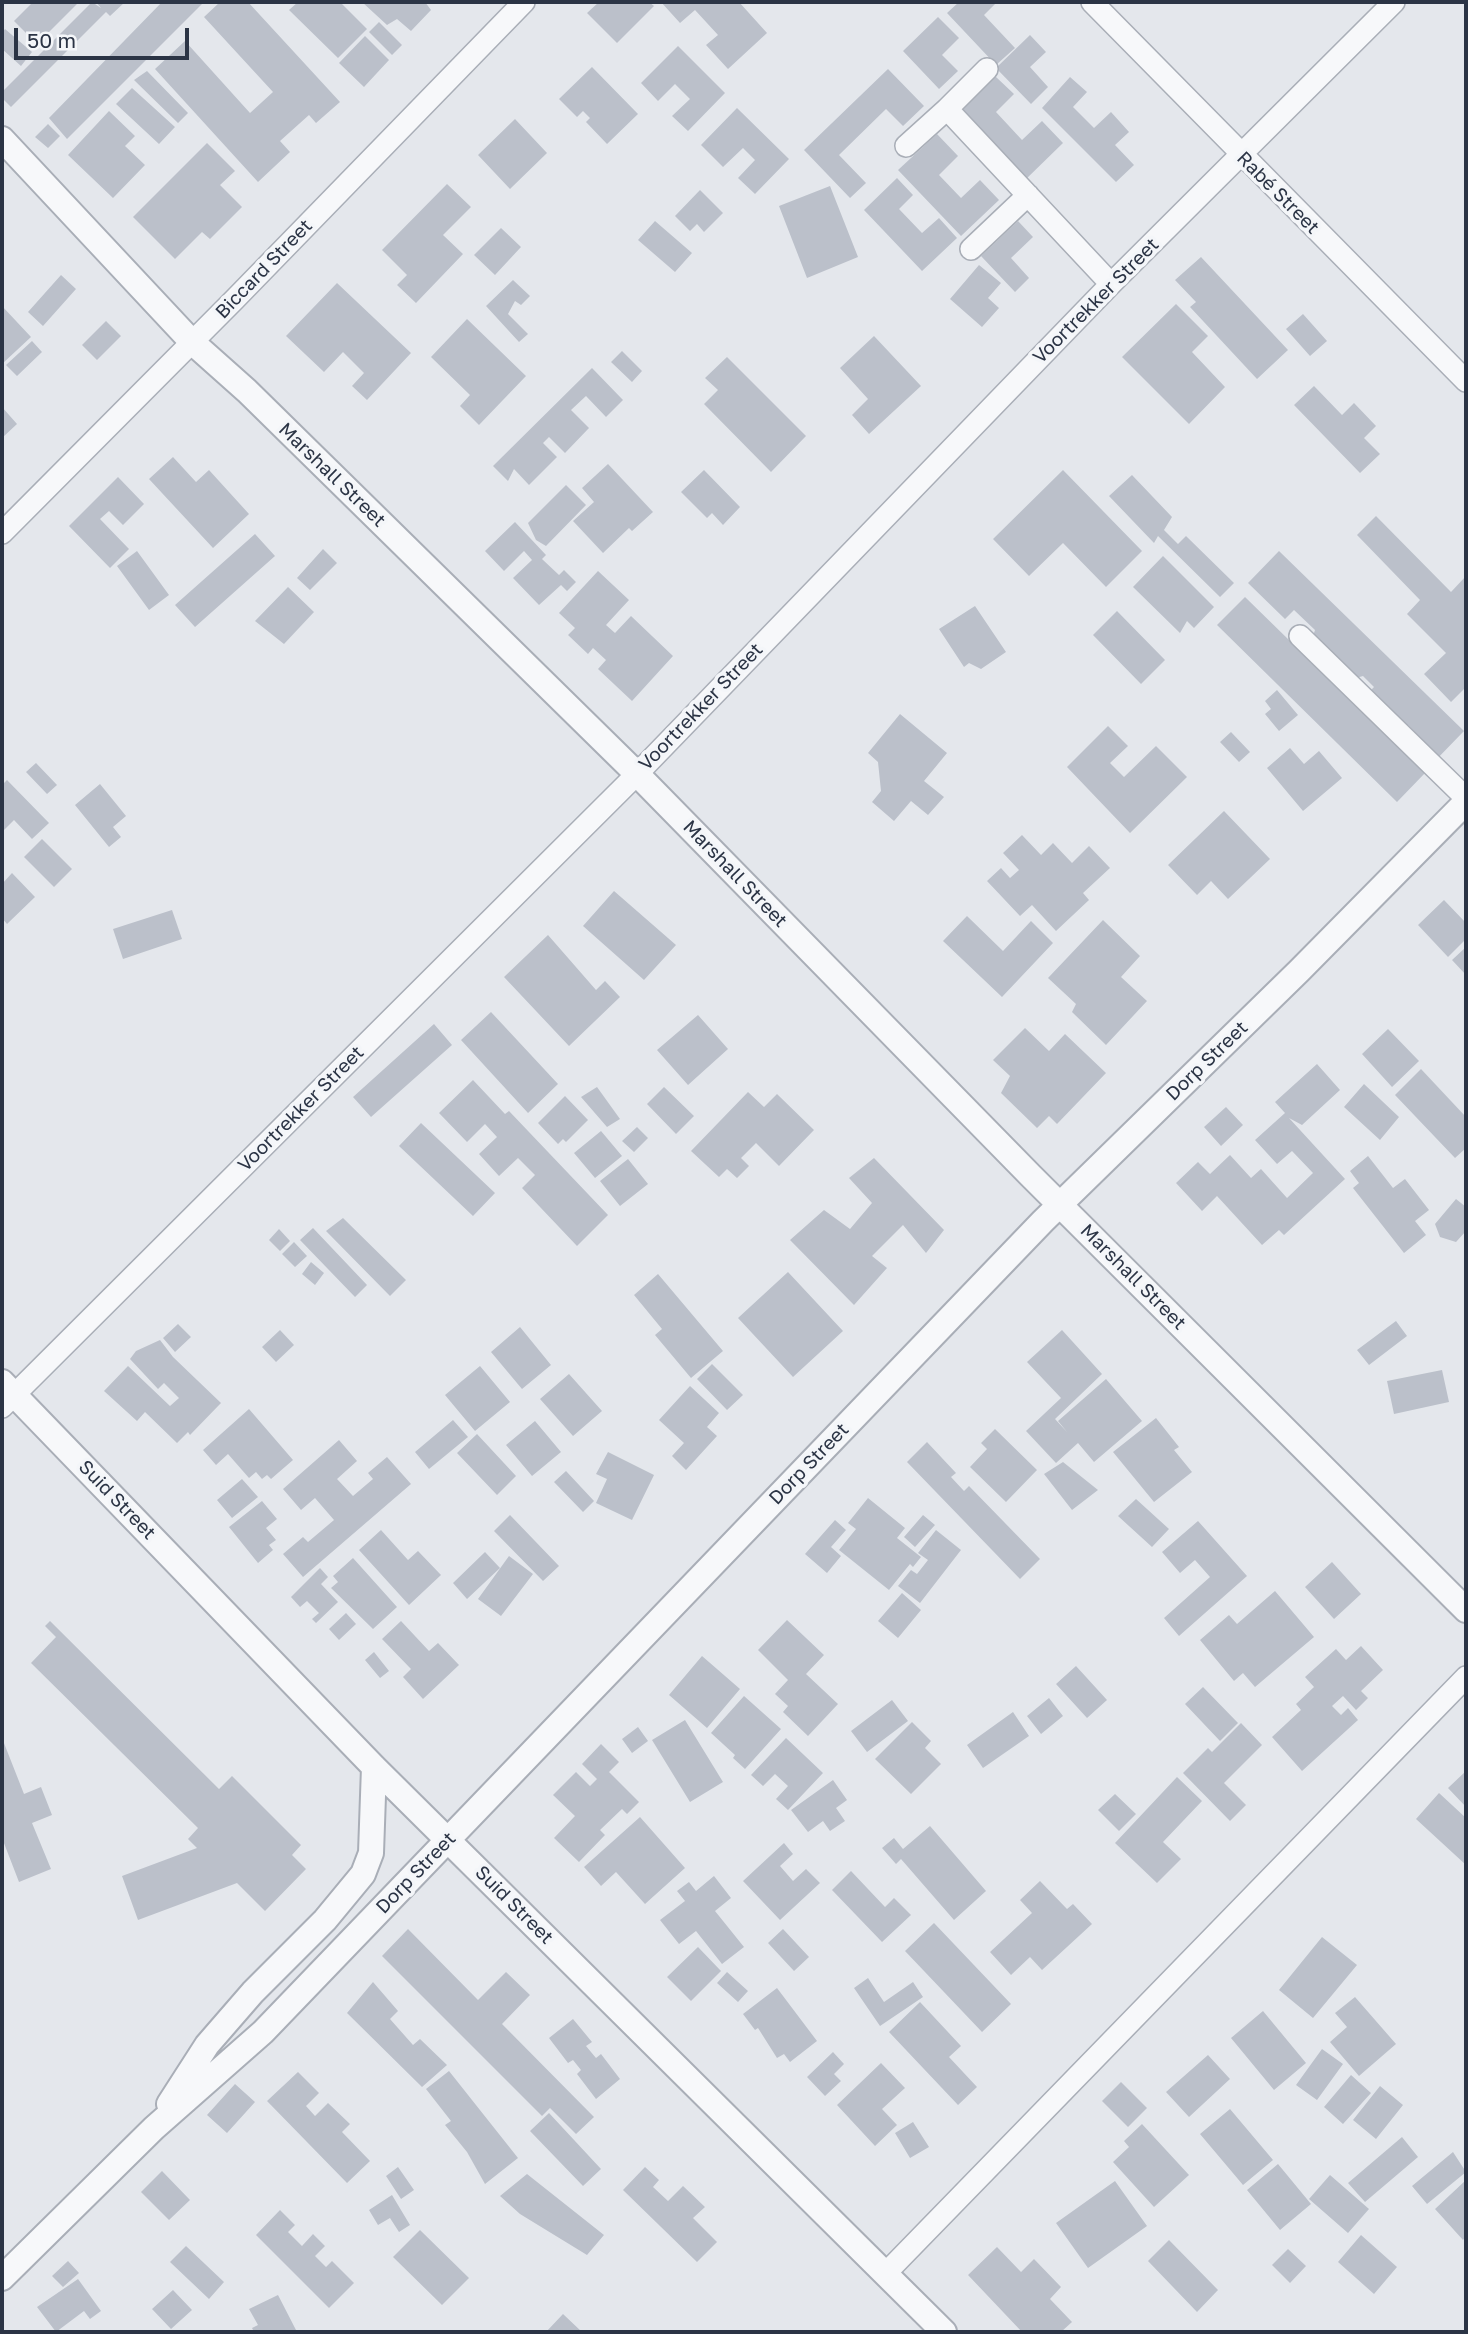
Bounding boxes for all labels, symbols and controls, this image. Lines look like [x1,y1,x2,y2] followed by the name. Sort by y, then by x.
[18,14,192,58] scale bar
[27,27,76,53] text: 50 m
[1232,147,1324,239] street label: Rabé Street
[211,215,317,323] street label: Biccard Street
[1028,233,1164,369] street label: Voortrekker Street
[274,418,390,532] street label: Marshall Street
[634,638,768,776] street label: Voortrekker Street
[678,816,792,932] street label: Marshall Street
[1161,1016,1253,1106] street label: Dorp Street
[233,1041,369,1177] street label: Voortrekker Street
[1075,1219,1191,1335] street label: Marshall Street
[764,1418,854,1510] street label: Dorp Street
[74,1456,160,1544] street label: Suid Street
[371,1827,461,1919] street label: Dorp Street
[470,1861,558,1949] street label: Suid Street

